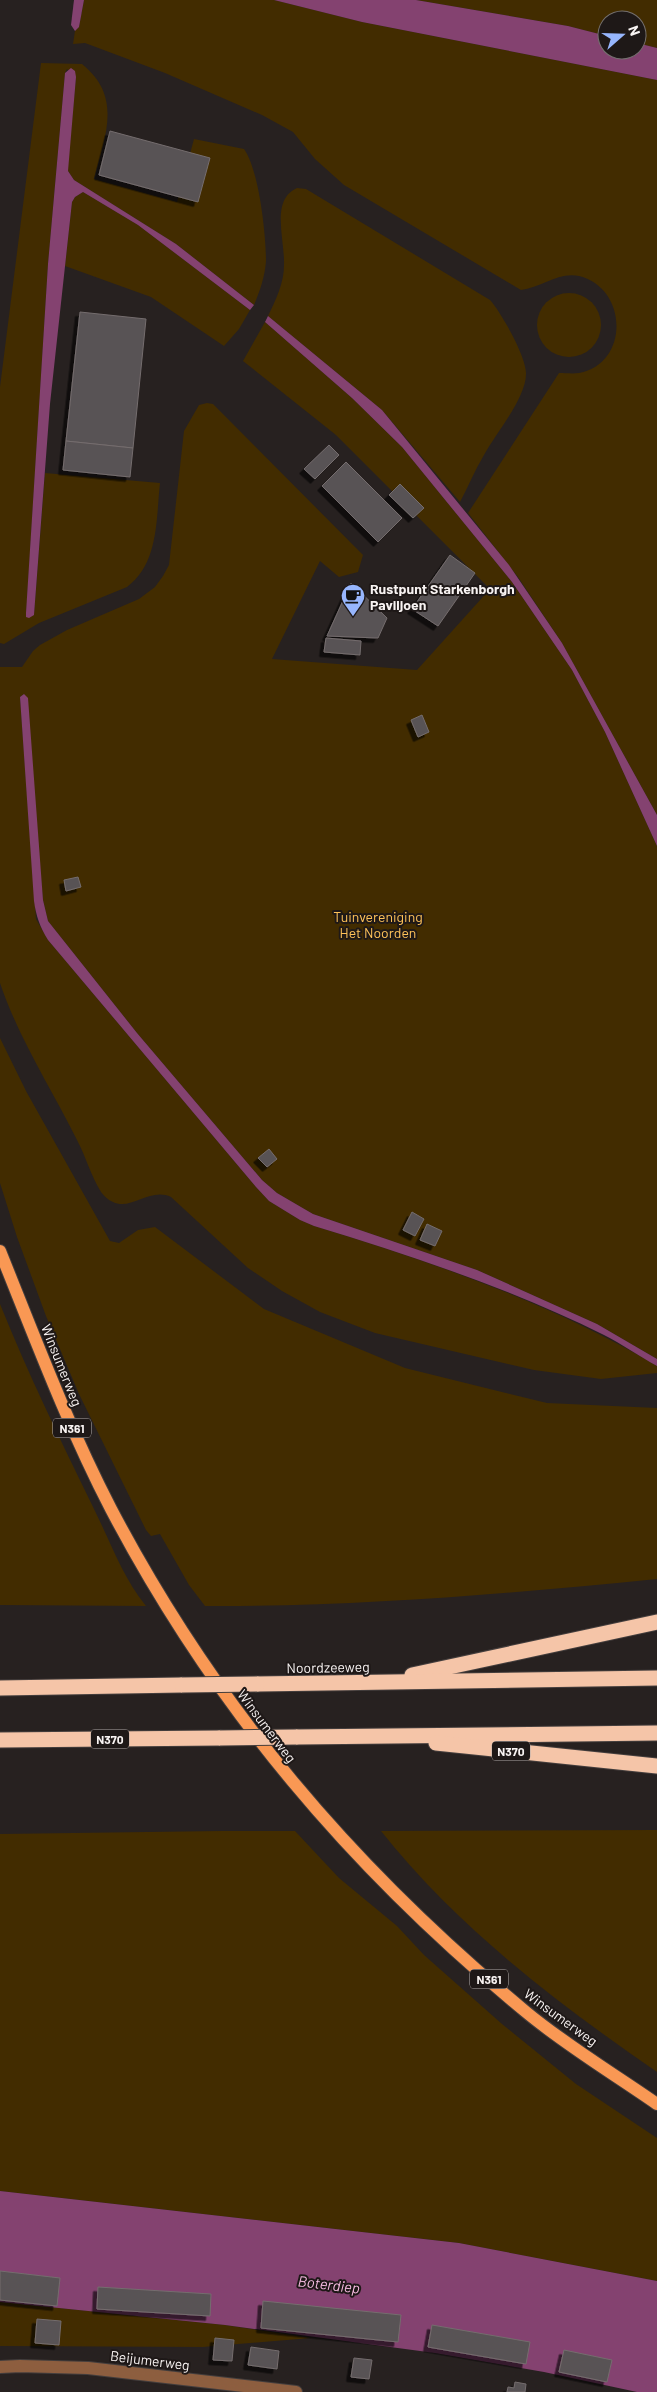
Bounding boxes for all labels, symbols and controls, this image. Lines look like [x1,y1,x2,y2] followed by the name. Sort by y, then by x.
[597,10,647,60] north arrow
[625,23,644,38] text: N
[370,580,515,613] place label: Rustpunt Starkenborgh Paviljoen
[340,583,366,617] cafe icon: Rustpunt Starkenborgh Paviljoen
[333,908,423,941] park label: Tuinvereniging Het Noorden
[38,1322,86,1408] street label: Winsumerweg
[53,1419,91,1438] road number: N361
[286,1658,370,1676] street label: Noordzeeweg
[234,1686,300,1766] street label: Winsumerweg
[91,1730,129,1748] road number: N370
[492,1742,530,1760] road number: N370
[470,1970,508,1988] road number: N361
[521,1985,601,2049] street label: Winsumerweg
[297,2271,361,2297] water label: Boterdiep
[109,2347,191,2373] street label: Beijumerweg

